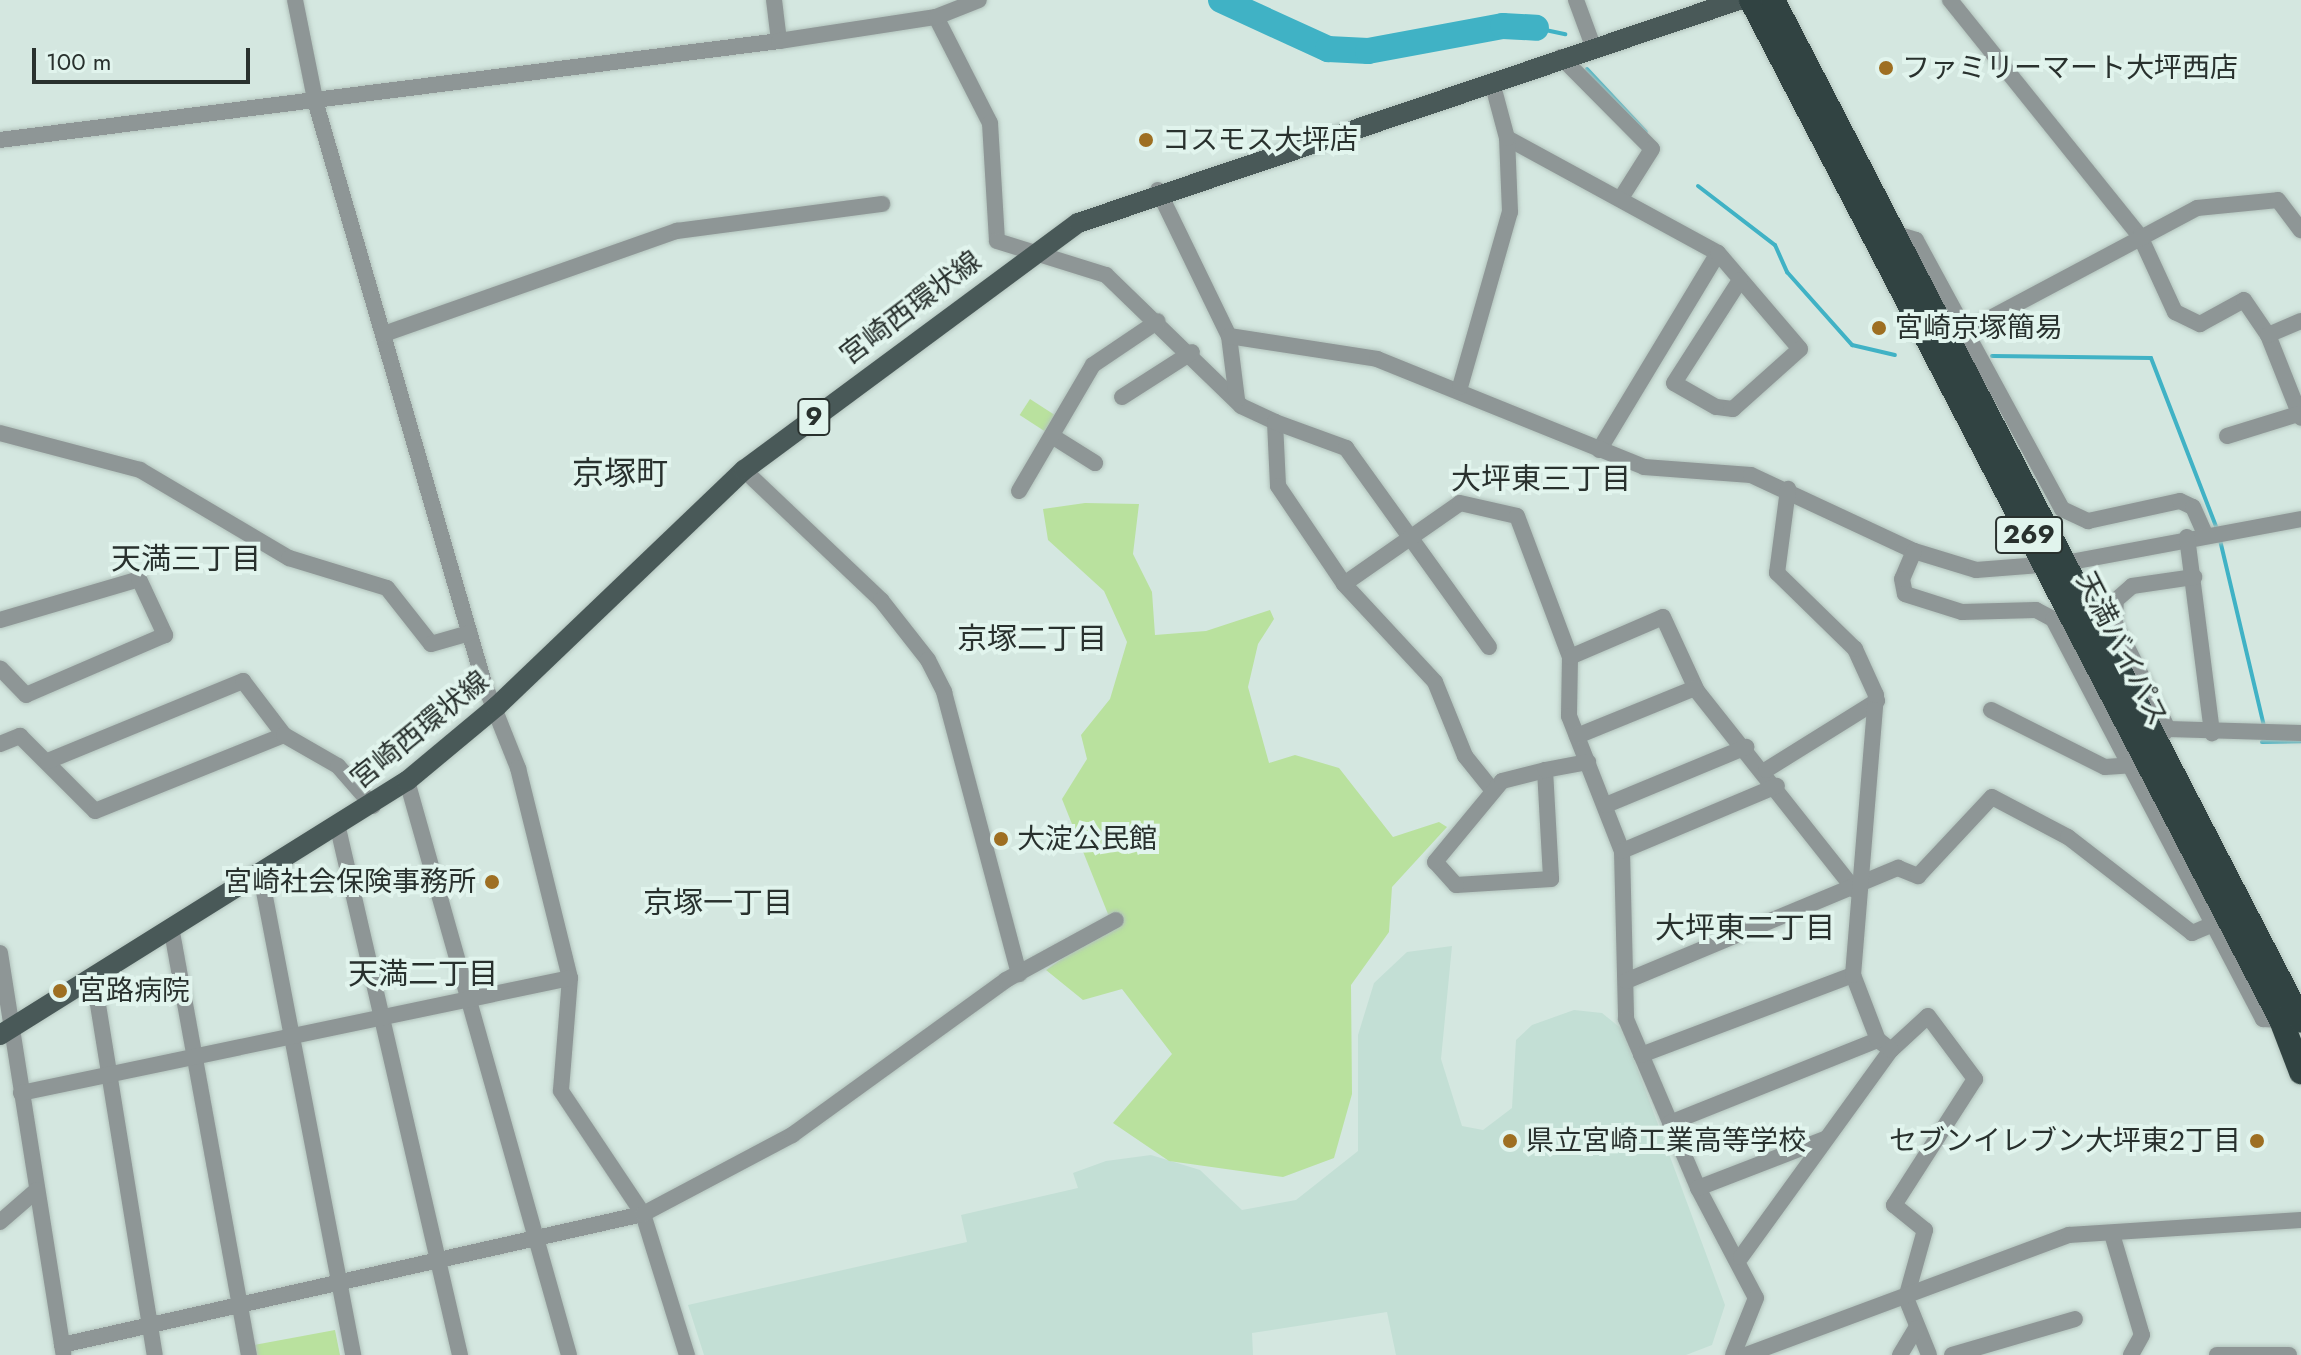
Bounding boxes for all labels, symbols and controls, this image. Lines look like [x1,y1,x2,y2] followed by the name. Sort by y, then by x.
[36,32,254,82] scale bar
[46,44,112,79] text: 100 m
[1902,51,2238,85] place label: ファミリーマート大坪西店
[1877,59,1895,77] marker: ファミリーマート大坪西店
[1162,123,1358,157] place label: コスモス大坪店
[1137,131,1155,149] marker: コスモス大坪店
[834,244,988,372] street label: 宮崎西環状線
[1895,311,2063,345] place label: 宮崎京塚簡易
[1870,319,1888,337] marker: 宮崎京塚簡易
[796,395,832,439] road number: 9
[572,454,668,492] district label: 京塚町
[1451,461,1631,497] district label: 大坪東三丁目
[1995,513,2063,557] road number: 269
[111,541,261,577] district label: 天満三丁目
[2069,567,2175,731] street label: 天満バイパス
[957,621,1107,657] district label: 京塚二丁目
[344,664,496,796] street label: 宮崎西環状線
[1017,822,1157,856] place label: 大淀公民館
[992,830,1010,848] marker: 大淀公民館
[224,865,476,899] place label: 宮崎社会保険事務所
[483,873,501,891] marker: 宮崎社会保険事務所
[643,885,793,921] district label: 京塚一丁目
[1655,910,1835,946] district label: 大坪東二丁目
[348,956,498,992] district label: 天満二丁目
[78,974,190,1008] place label: 宮路病院
[49,980,71,1002] marker: 宮路病院
[1526,1124,1806,1158] place label: 県立宮崎工業高等学校
[1889,1124,2241,1158] place label: セブンイレブン大坪東2丁目
[1501,1132,1519,1150] marker: 県立宮崎工業高等学校
[2248,1132,2266,1150] marker: セブンイレブン大坪東2丁目

